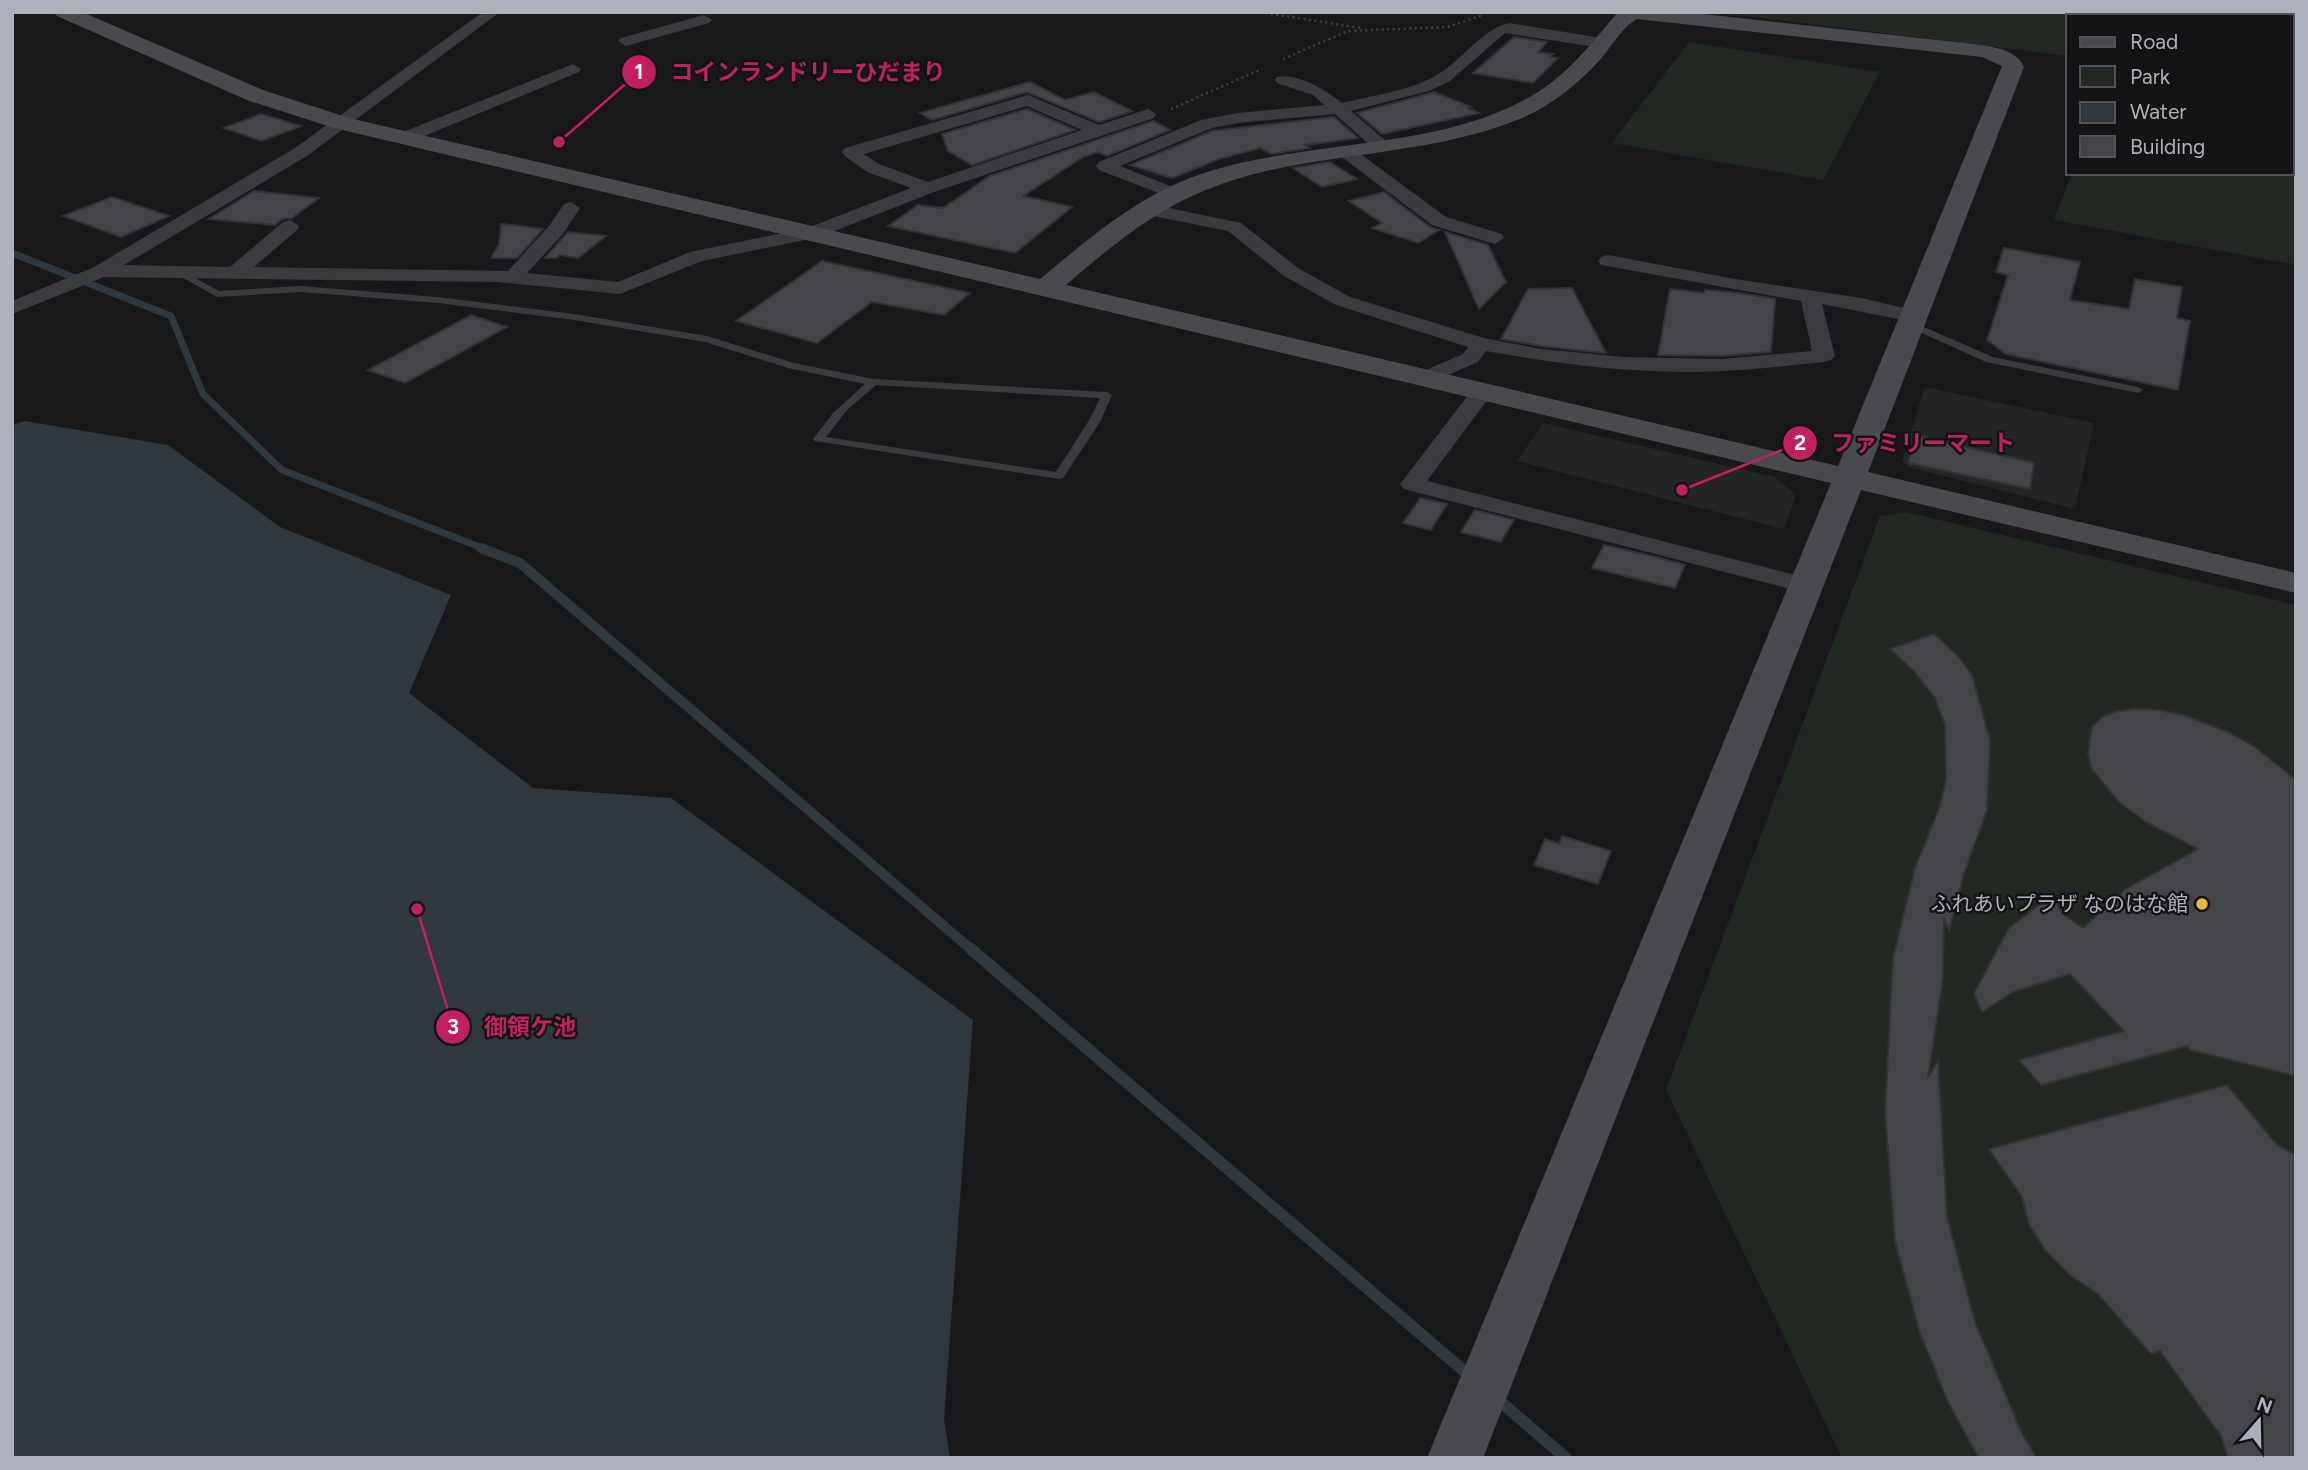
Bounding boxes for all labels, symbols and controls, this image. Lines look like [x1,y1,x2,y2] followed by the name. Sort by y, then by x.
[2066,14,2294,175] legend
[2130,29,2178,54] text: Road
[621,50,960,94] callout: コインランドリーひだまり
[670,58,946,86] text: コインランドリーひだまり
[635,59,643,84] text: 1
[2130,64,2171,89] text: Park
[2130,99,2186,124] text: Water
[2130,134,2205,159] text: Building
[1782,421,2029,465] callout: ファミリーマート
[1831,429,2015,457] text: ファミリーマート
[1794,430,1806,455] text: 2
[1931,891,2188,916] place label: ふれあいプラザ なのはな館
[2194,896,2210,912] marker: ふれあいプラザ なのはな館
[435,1005,590,1049] callout: 御領ケ池
[484,1013,576,1041] text: 御領ケ池
[447,1014,459,1039] text: 3
[2224,1386,2294,1456] north arrow
[2254,1392,2275,1419] text: N

